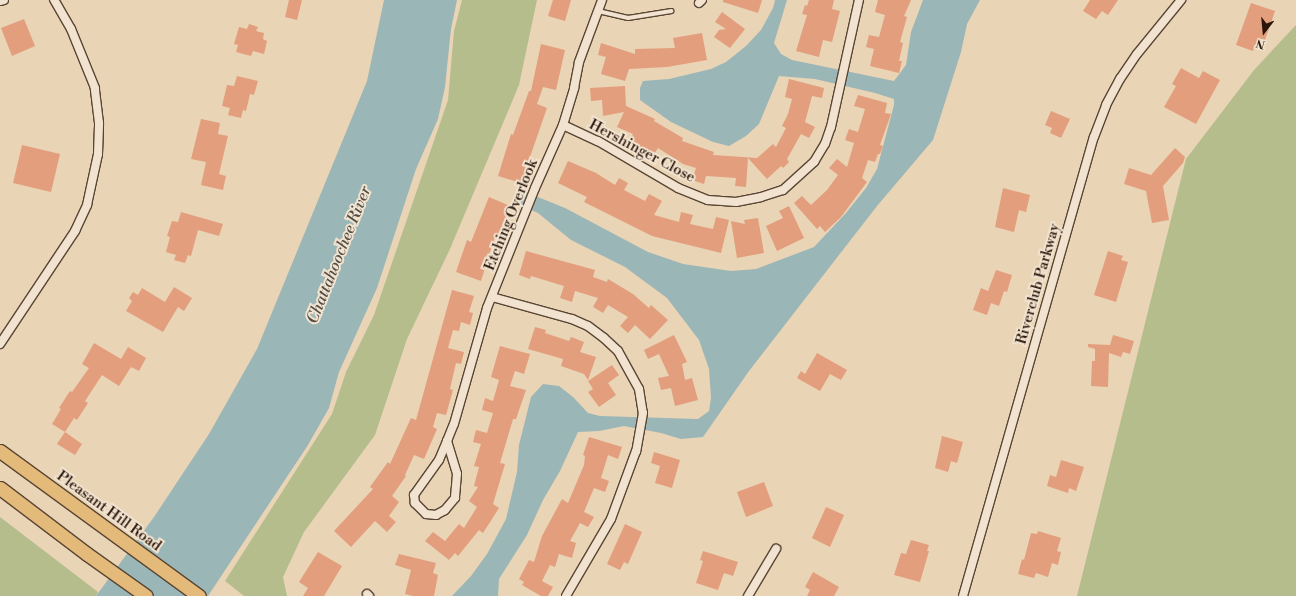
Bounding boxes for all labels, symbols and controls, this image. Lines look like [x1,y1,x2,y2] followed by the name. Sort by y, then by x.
[1244,12,1284,52] north arrow
[1255,36,1267,51] text: N
[586,115,698,187] street label: Hershinger Close
[480,157,542,273] street label: Etching Overlook
[303,183,375,327] water label: Chattahoochee River
[1012,222,1064,346] street label: Riverclub Parkway
[53,467,165,555] street label: Pleasant Hill Road

